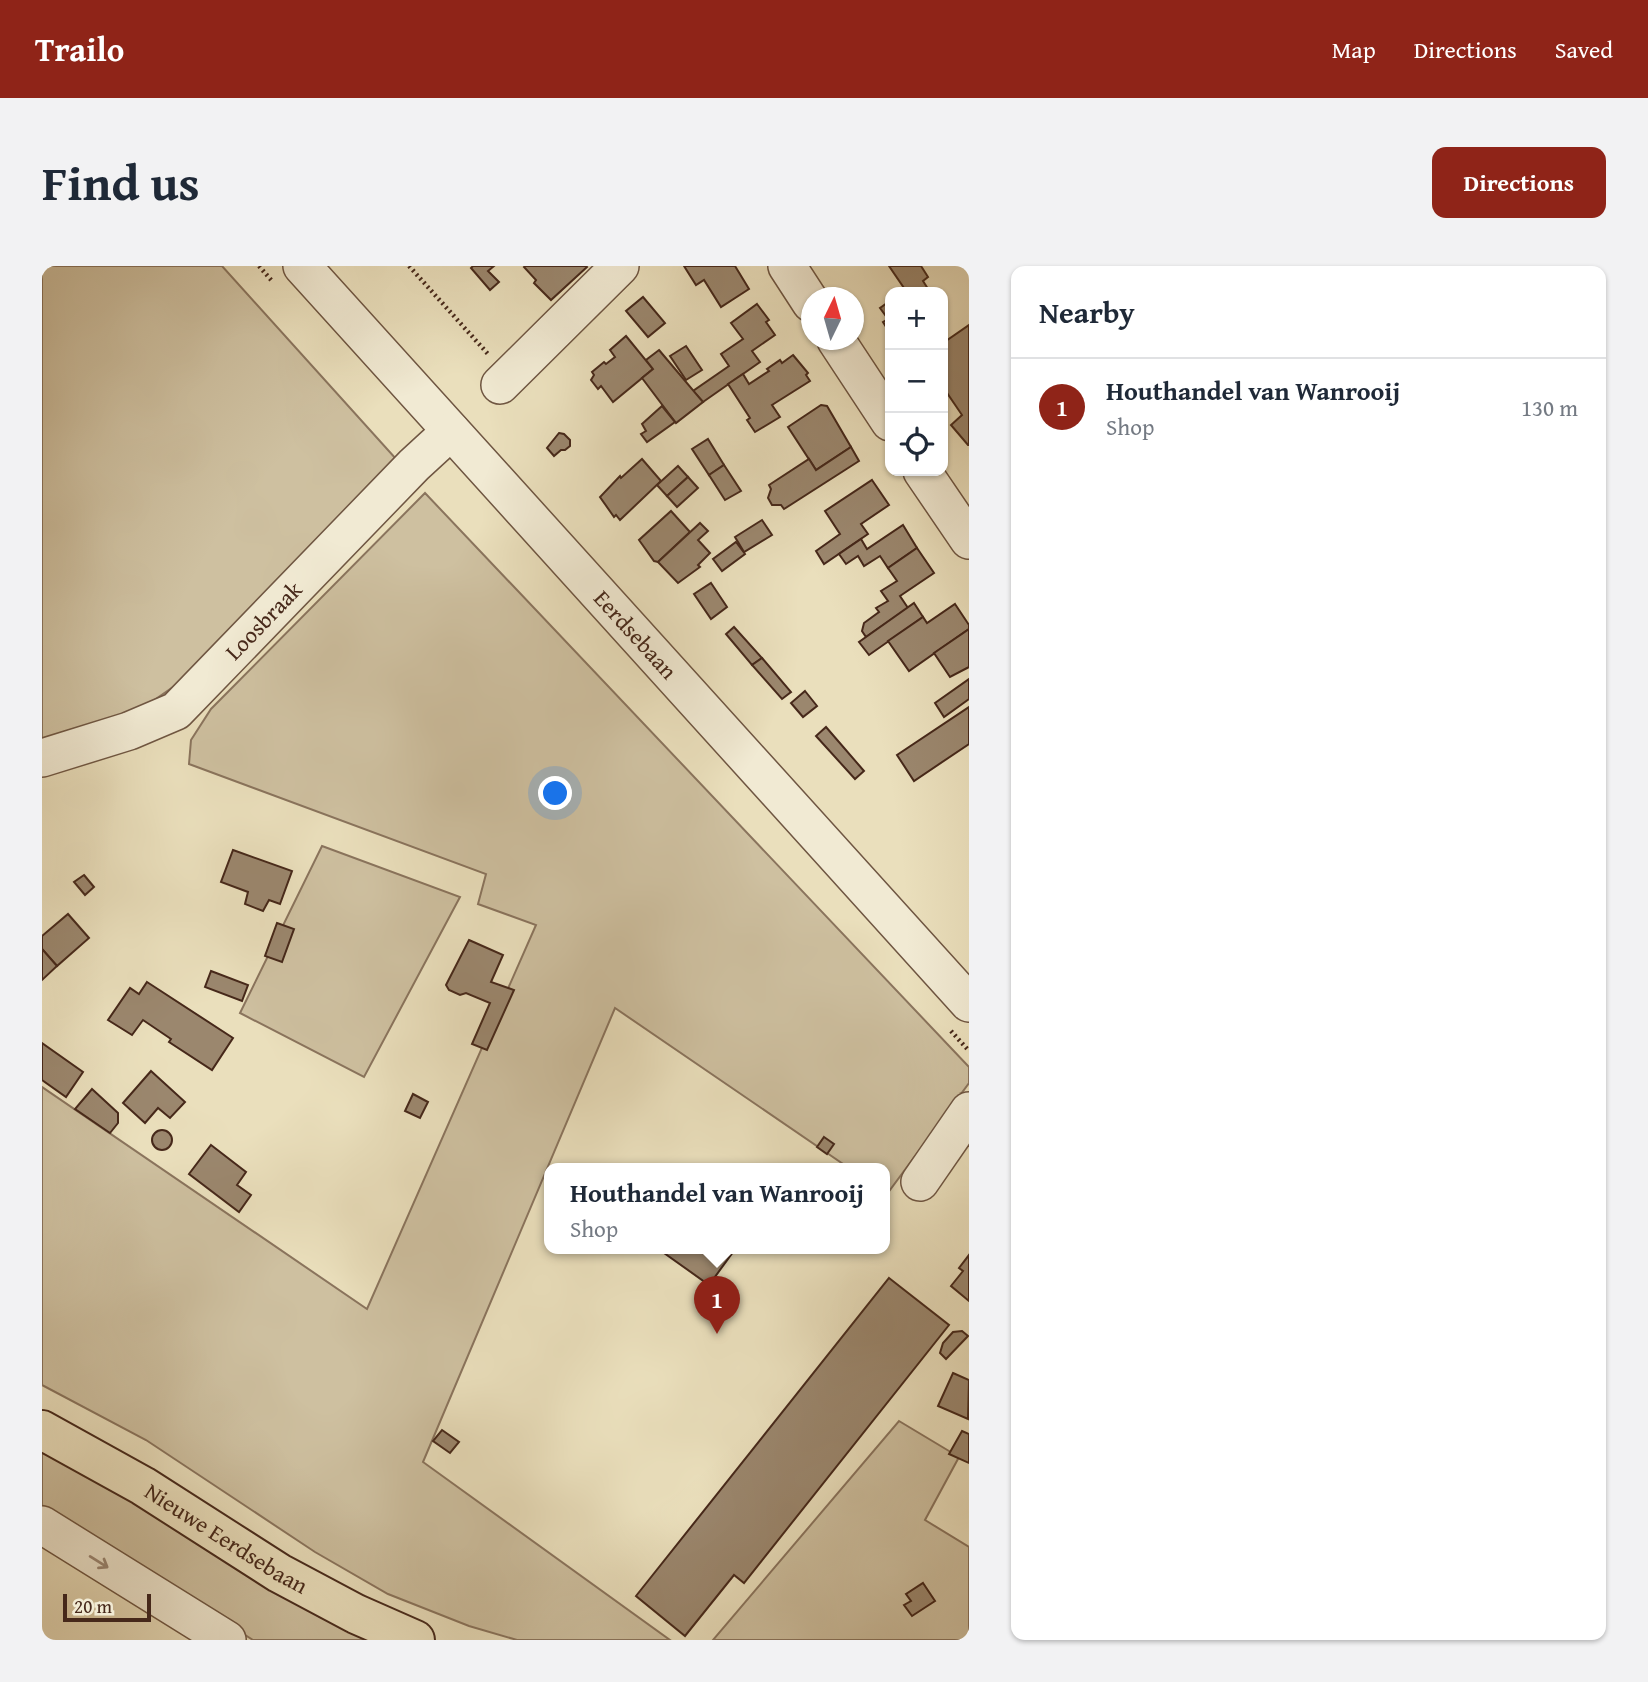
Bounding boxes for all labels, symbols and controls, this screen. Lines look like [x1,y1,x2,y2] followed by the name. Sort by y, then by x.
[35,25,124,73] text: Trailo
[1332,32,1376,67] text: Map
[1414,32,1517,67] text: Directions
[1555,32,1613,67] text: Saved
[42,146,200,218] text: Find us
[1432,147,1606,218] button: Directions
[801,287,864,350] north arrow
[885,287,948,476] map controls
[885,287,948,350] button: +
[1039,290,1135,334] text: Nearby
[885,350,948,413] button: −
[1106,371,1400,410] text: Houthandel van Wanrooij
[1056,391,1068,424] text: 1
[1521,391,1578,424] text: 130 m
[1106,410,1154,443] text: Shop
[885,413,948,476] button: locate
[217,573,309,667] street label: Loosbraak
[587,582,685,686] street label: Eerdsebaan
[538,776,572,810] your location
[544,1163,890,1254] popup
[570,1173,864,1212] text: Houthandel van Wanrooij
[570,1212,618,1245] text: Shop
[694,1276,740,1334] pin: 1
[139,1474,314,1602] street label: Nieuwe Eerdsebaan
[89,1555,109,1569] one-way arrow
[63,1591,150,1623] scale bar
[74,1592,112,1620] text: 20 m

